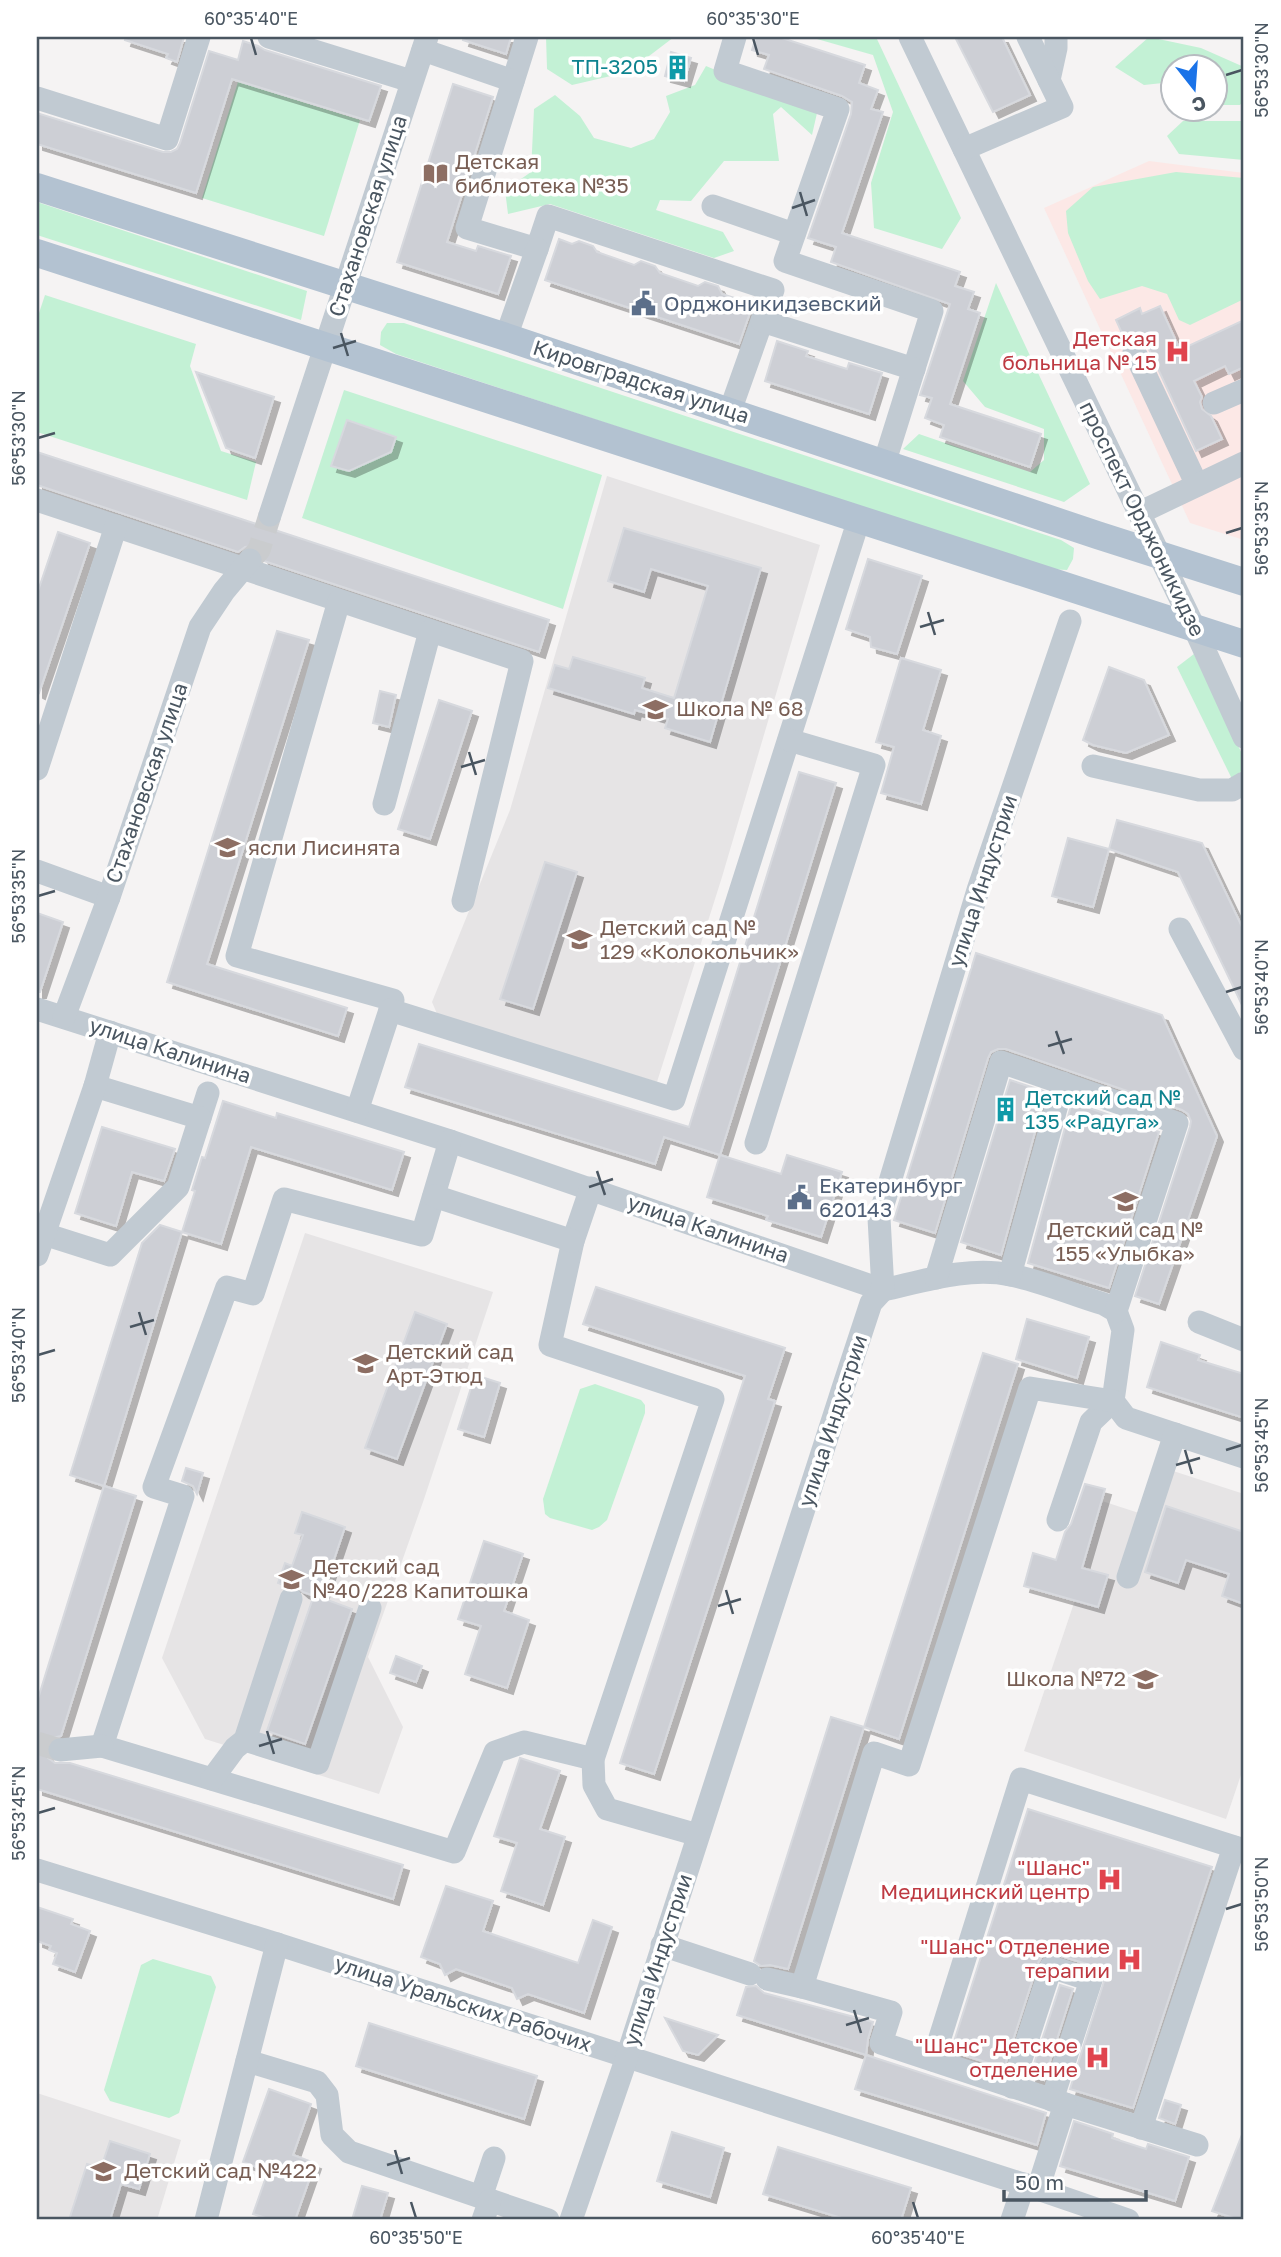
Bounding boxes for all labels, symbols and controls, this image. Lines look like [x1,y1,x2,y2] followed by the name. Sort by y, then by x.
[204,7,298,29] text: 60°35'40"E
[706,7,800,29] text: 60°35'30"E
[1250,22,1272,118] text: 56°53'30"N
[1158,52,1228,122] north arrow
[572,53,658,79] place label: ТП-3205
[664,53,692,81] building icon: ТП-3205
[1189,92,1209,118] text: С
[322,112,412,320] street label: Стахановская улица
[455,148,629,198] place label: Детская библиотека №35
[421,160,449,188] library icon: Детская библиотека №35
[630,290,658,318] public building icon: Орджоникидзевский
[664,290,882,316] place label: Орджоникидзевский
[1002,325,1157,375] place label: Детская больница № 15
[530,334,753,428] street label: Кировградская улица
[1163,337,1191,365] hospital icon: Детская больница № 15
[7,390,29,486] text: 56°53'30"N
[1075,397,1211,640] street label: проспект Орджоникидзе
[1250,481,1272,575] text: 56°53'35"N
[100,679,193,886] street label: Стахановская улица
[642,695,670,723] school or university icon: Школа № 68
[676,695,804,721] place label: Школа № 68
[942,791,1022,970] street label: улица Индустрии
[214,834,242,862] school or university icon: ясли Лисинята
[248,834,400,860] place label: ясли Лисинята
[7,849,29,943] text: 56°53'35"N
[600,914,799,964] place label: Детский сад № 129 «Колокольчик»
[566,926,594,954] school or university icon: Детский сад № 129 «Колокольчик»
[1250,939,1272,1035] text: 56°53'40"N
[86,1012,254,1088] street label: улица Калинина
[1025,1084,1181,1134] place label: Детский сад № 135 «Радуга»
[991,1096,1019,1124] building icon: Детский сад № 135 «Радуга»
[819,1172,963,1222] place label: Екатеринбург 620143
[785,1184,813,1212] public building icon: Екатеринбург 620143
[1111,1187,1139,1215] school or university icon: Детский сад № 155 «Улыбка»
[624,1188,792,1268] street label: улица Калинина
[1047,1216,1203,1266] place label: Детский сад № 155 «Улыбка»
[7,1307,29,1403] text: 56°53'40"N
[792,1331,872,1510] street label: улица Индустрии
[386,1338,514,1388] place label: Детский сад Арт-Этюд
[352,1350,380,1378] school or university icon: Детский сад Арт-Этюд
[1250,1397,1272,1493] text: 56°53'45"N
[312,1553,529,1603] place label: Детский сад №40/228 Капитошка
[278,1565,306,1593] school or university icon: Детский сад №40/228 Капитошка
[1006,1665,1126,1691] place label: Школа №72
[1132,1665,1160,1693] school or university icon: Школа №72
[7,1765,29,1861] text: 56°53'45"N
[880,1854,1090,1904] place label: "Шанс" Медицинский центр
[1250,1856,1272,1952] text: 56°53'50"N
[1096,1866,1124,1894] hospital icon: "Шанс" Медицинский центр
[617,1870,697,2049] street label: улица Индустрии
[920,1933,1110,1983] place label: "Шанс" Отделение терапии
[1116,1945,1144,1973] hospital icon: "Шанс" Отделение терапии
[332,1949,595,2057] street label: улица Уральских Рабочих
[915,2032,1078,2082] place label: "Шанс" Детское отделение
[1084,2044,1112,2072] hospital icon: "Шанс" Детское отделение
[90,2157,118,2185] school or university icon: Детский сад №422
[124,2157,317,2183] place label: Детский сад №422
[1004,2159,1146,2203] scale bar
[1015,2169,1064,2195] text: 50 m
[369,2226,463,2248] text: 60°35'50"E
[871,2226,965,2248] text: 60°35'40"E

